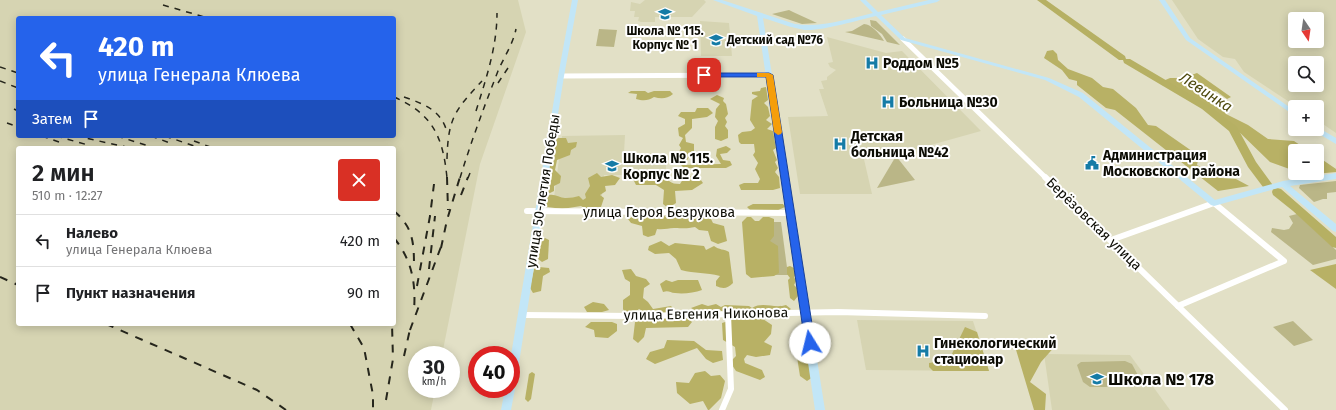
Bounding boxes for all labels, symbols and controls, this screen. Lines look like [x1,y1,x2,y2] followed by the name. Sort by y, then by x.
[657,6,673,22] school or university icon: Школа № 115. Корпус № 1
[1288,12,1324,48] north arrow
[1288,12,1324,180] map controls
[626,24,704,52] place label: Школа № 115. Корпус № 1
[98,30,174,63] text: 420 m
[32,32,84,84] icon: left
[708,32,724,48] school or university icon: Детский сад №76
[726,33,823,47] place label: Детский сад №76
[864,55,880,71] hospital icon: Роддом №5
[883,55,959,72] place label: Роддом №5
[1288,56,1324,92] button: search
[687,58,721,92] pin
[98,64,300,86] text: улица Генерала Клюева
[693,64,715,86] icon: arrive
[1175,68,1236,116] water label: Левинка
[880,94,896,110] hospital icon: Больница №30
[899,94,998,111] place label: Больница №30
[1288,100,1324,136] button: +
[80,108,102,130] icon: arrive
[32,110,72,128] text: Затем
[522,113,564,269] street label: улица 50-летия Победы
[850,128,949,161] place label: Детская больница №42
[832,136,848,152] hospital icon: Детская больница №42
[1288,144,1324,180] button: −
[1102,147,1240,180] place label: Администрация Московского района
[623,150,713,183] place label: Школа № 115. Корпус № 2
[1084,155,1100,171] public building icon: Администрация Московского района
[604,158,620,174] school or university icon: Школа № 115. Корпус № 2
[32,159,95,187] text: 2 мин
[338,159,380,201] button: close
[1043,174,1145,274] street label: Берёзовская улица
[32,188,103,203] text: 510 m · 12:27
[583,204,735,221] street label: улица Героя Безрукова
[66,224,118,242] text: Налево
[32,230,54,252] icon: left
[340,232,380,250] text: 420 m
[66,242,212,257] text: улица Генерала Клюева
[32,282,54,304] icon: arrive
[66,284,195,302] text: Пункт назначения
[347,284,380,302] text: 90 m
[624,304,788,324] street label: улица Евгения Никонова
[789,322,831,364] position arrow
[934,335,1057,368] place label: Гинекологический стационар
[915,343,931,359] hospital icon: Гинекологический стационар
[468,346,520,398] speed limit sign: 40
[423,355,445,379] text: 30
[1108,369,1214,390] place label: Школа № 178
[1089,371,1105,387] school or university icon: Школа № 178
[422,376,446,388] text: km/h

